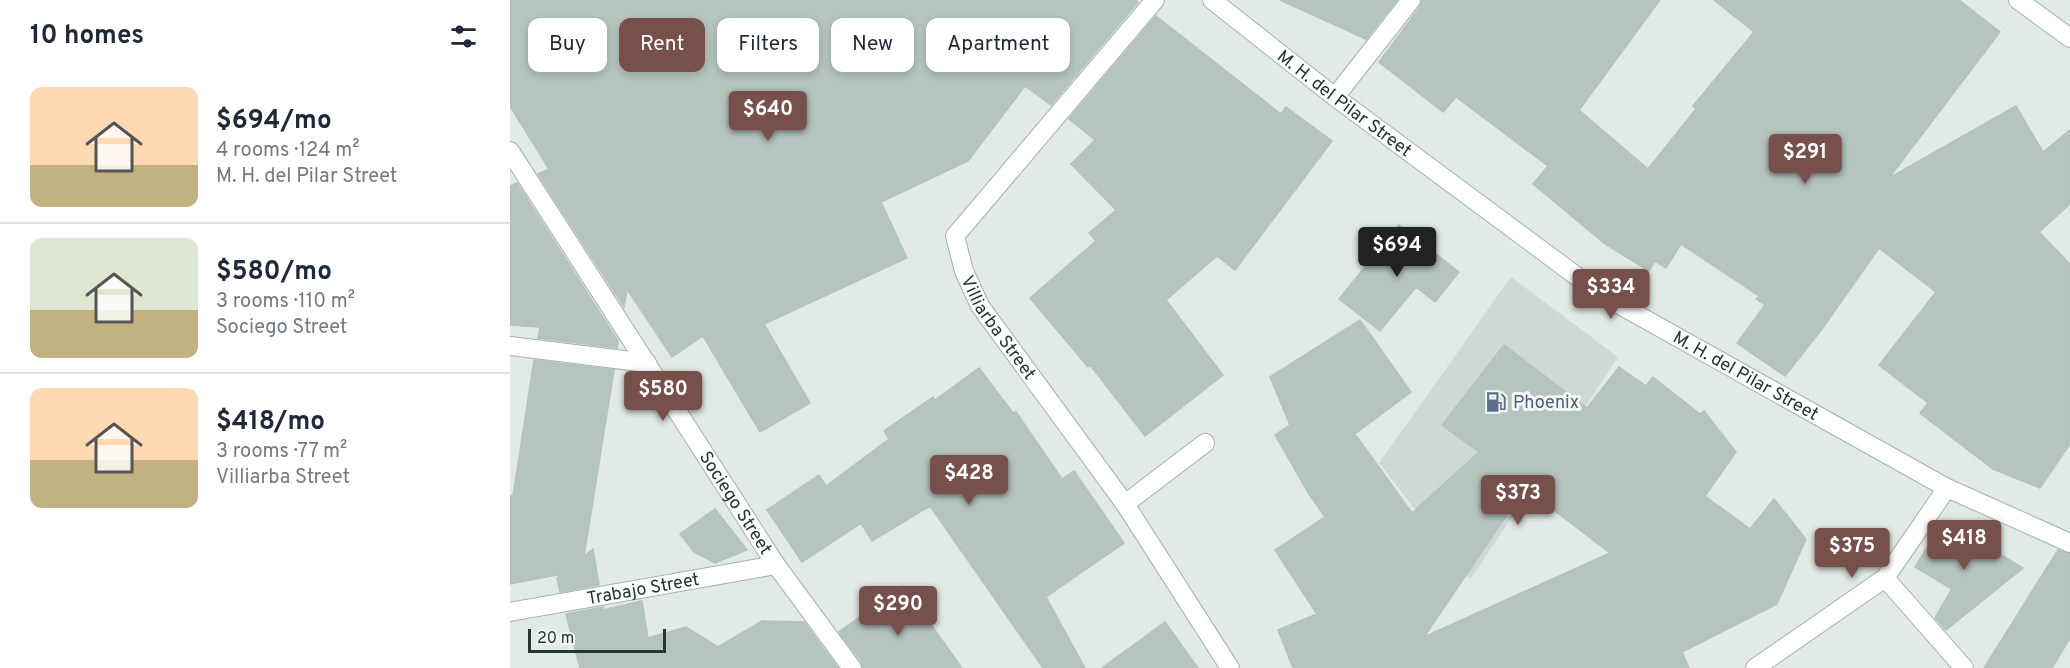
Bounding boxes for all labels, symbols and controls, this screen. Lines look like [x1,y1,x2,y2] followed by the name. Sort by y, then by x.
[528,18,607,72] chip: Buy
[619,18,705,72] chip: Rent
[717,18,819,72] chip: Filters
[831,18,914,72] chip: New
[926,18,1070,72] chip: Apartment
[30,20,144,53] text: 10 homes
[447,20,480,53] icon: filters
[1272,46,1416,163] street label: M. H. del Pilar Street
[732,91,804,142] pin: $640
[743,97,793,123] text: $640
[216,105,332,138] text: $694/mo
[78,111,150,183] icon: home
[1769,134,1841,185] pin: $291
[216,138,359,164] text: 4 rooms · 124 m²
[1783,140,1827,166] text: $291
[216,164,397,190] text: M. H. del Pilar Street
[1361,227,1433,278] pin: $694
[1372,233,1422,259] text: $694
[216,256,332,289] text: $580/mo
[78,262,150,334] icon: home
[1575,269,1647,320] pin: $334
[955,272,1040,385] street label: Villiarba Street
[1587,275,1635,301] text: $334
[216,289,355,315] text: 3 rooms · 110 m²
[216,315,347,341] text: Sociego Street
[1668,327,1822,427] street label: M. H. del Pilar Street
[627,371,699,422] pin: $580
[638,377,688,403] text: $580
[1484,390,1508,414] fuel station icon: Phoenix
[1513,392,1579,415] place label: Phoenix
[216,406,325,439] text: $418/mo
[78,412,150,484] icon: home
[216,439,347,465] text: 3 rooms · 77 m²
[693,447,776,559] street label: Sociego Street
[933,455,1005,506] pin: $428
[944,461,994,487] text: $428
[216,465,350,491] text: Villiarba Street
[1482,475,1554,526] pin: $373
[1495,481,1541,507] text: $373
[1928,520,2000,571] pin: $418
[1941,526,1987,552] text: $418
[1816,528,1888,579] pin: $375
[1829,534,1875,560] text: $375
[585,569,701,611] street label: Trabajo Street
[862,586,934,637] pin: $290
[873,592,923,618] text: $290
[528,626,666,654] scale bar
[537,629,574,649] text: 20 m

